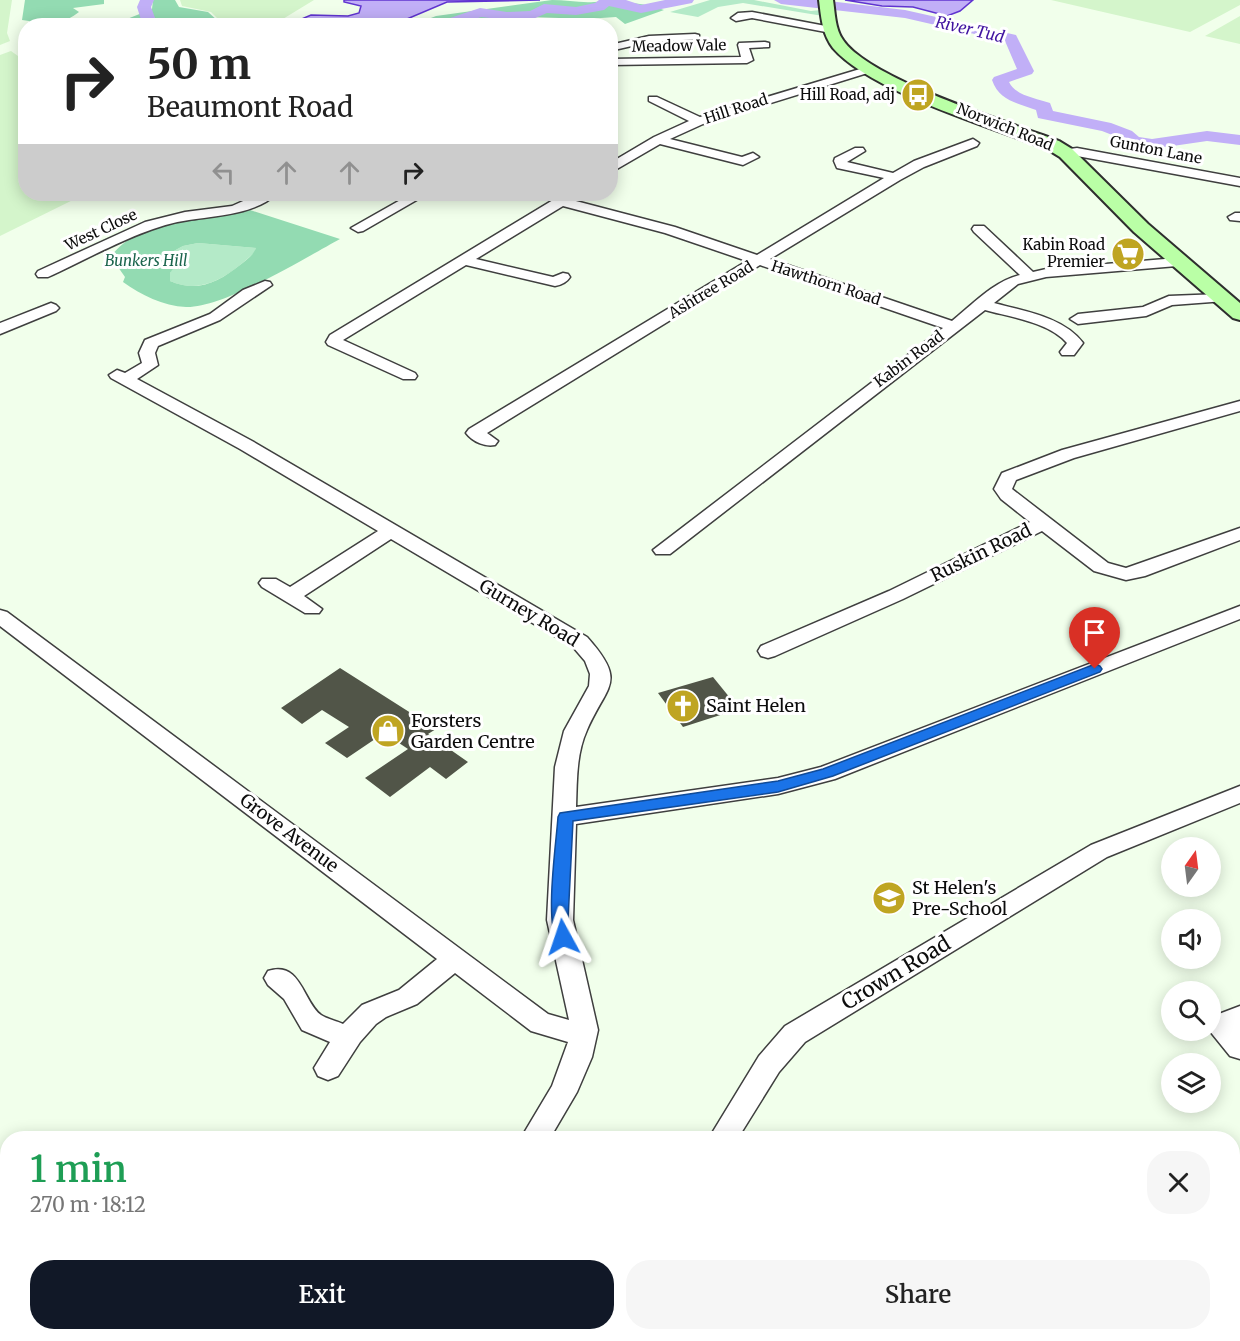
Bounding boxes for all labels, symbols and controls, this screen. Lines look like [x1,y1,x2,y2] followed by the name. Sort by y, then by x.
[934,11,1007,47] water label: River Tud
[632,35,727,56] street label: Meadow Vale
[147,38,251,90] text: 50 m
[48,42,126,120] icon: right
[900,77,936,113] bus stop icon: Hill Road, adj
[800,85,895,104] place label: Hill Road, adj
[701,89,770,128] street label: Hill Road
[147,90,353,124] text: Beaumont Road
[954,99,1056,154] street label: Norwich Road
[1108,131,1204,168] street label: Gunton Lane
[207,156,240,189] icon: left
[270,156,303,189] icon: ahead
[333,156,366,189] icon: ahead
[396,156,429,189] icon: right
[61,205,140,255] street label: West Close
[1023,235,1105,271] place label: Kabin Road Premier
[1110,236,1146,272] supermarket icon: Kabin Road Premier
[105,251,187,270] park label: Bunkers Hill
[769,256,883,309] street label: Hawthorn Road
[664,257,757,323] street label: Ashtree Road
[870,326,947,391] street label: Kabin Road
[927,518,1035,587] street label: Ruskin Road
[475,574,583,651] street label: Gurney Road
[1069,607,1120,669] pin
[1078,616,1111,649] icon: arrive
[665,688,701,724] church icon: Saint Helen
[706,694,806,717] place label: Saint Helen
[411,709,535,753] place label: Forsters Garden Centre
[370,713,406,749] shop icon: Forsters Garden Centre
[235,788,343,877] street label: Grove Avenue
[1161,837,1221,897] north arrow
[1161,837,1221,1113] map controls
[912,876,1008,920] place label: St Helen's Pre-School
[871,880,907,916] school or university icon: St Helen's Pre-School
[531,905,595,969] position arrow
[1161,909,1221,969] button: sound
[836,929,956,1016] street label: Crown Road
[1161,981,1221,1041] button: search
[1161,1053,1221,1113] button: layers
[30,1147,127,1192] text: 1 min
[1147,1151,1210,1214] button: close
[30,1192,146,1217] text: 270 m · 18:12
[30,1260,614,1329] button: Exit
[626,1260,1210,1329] button: Share

